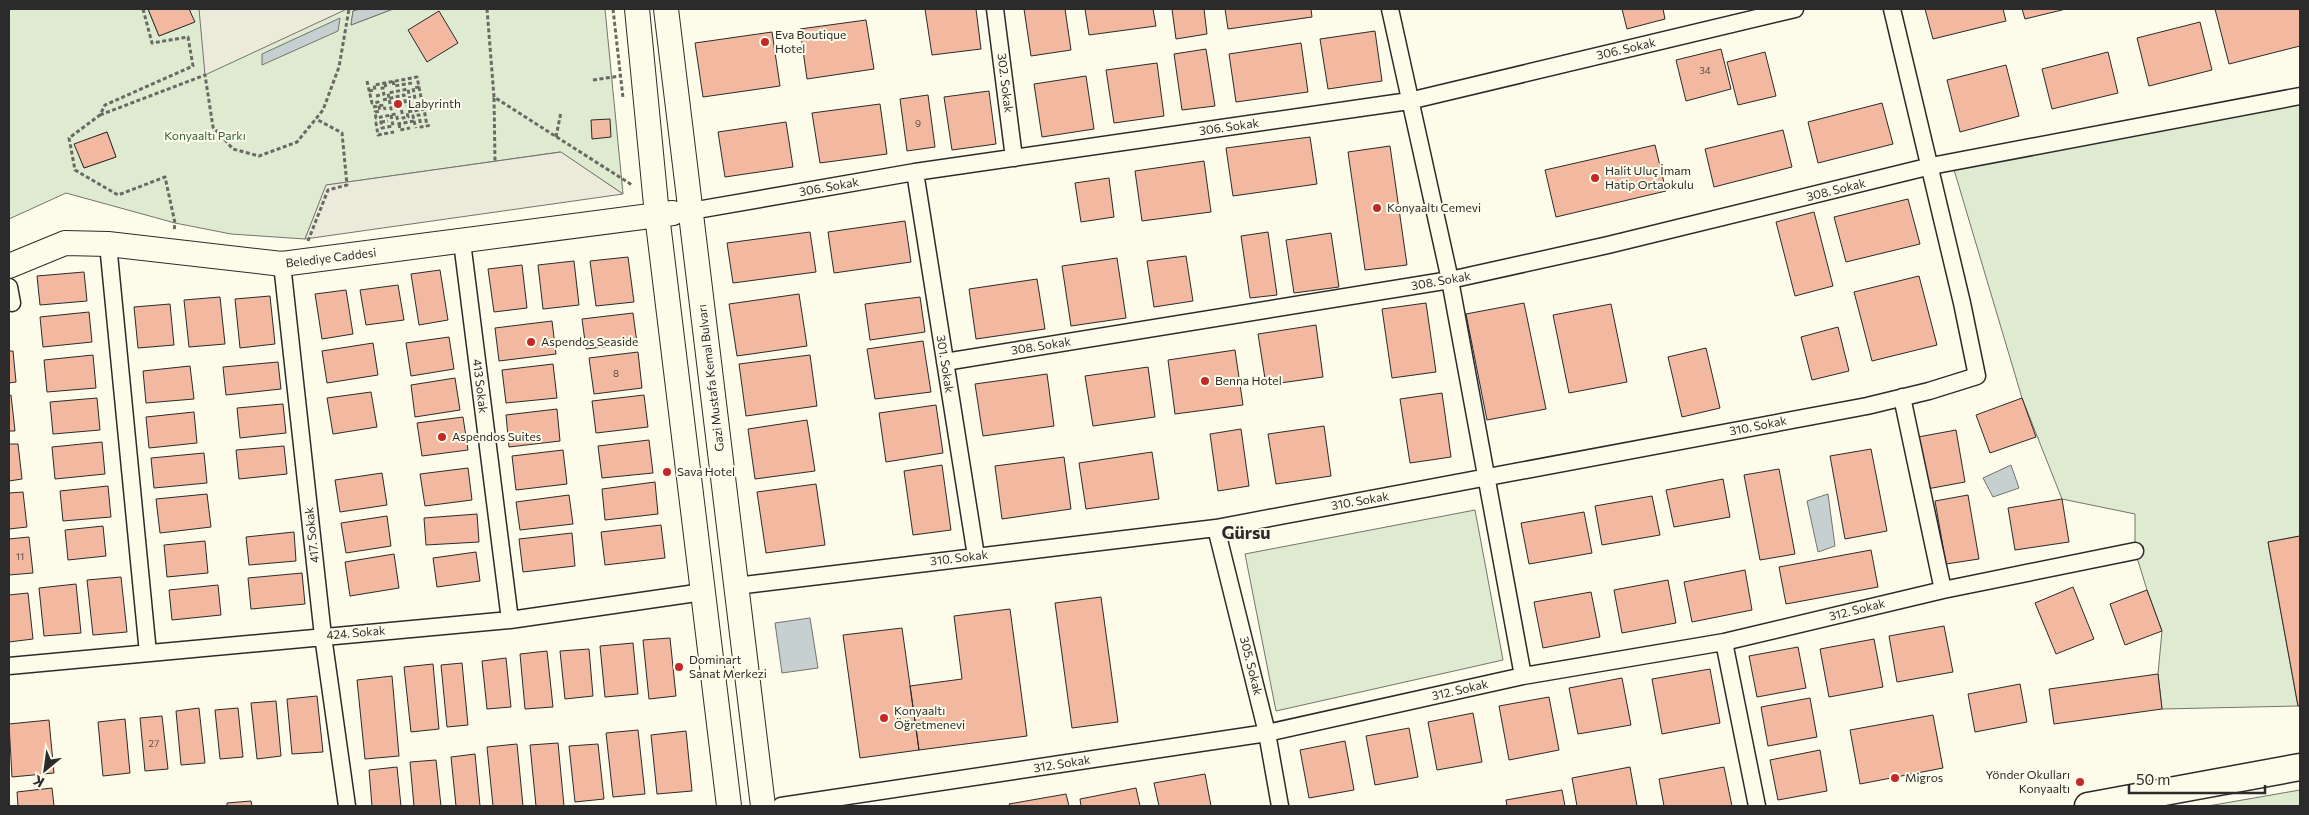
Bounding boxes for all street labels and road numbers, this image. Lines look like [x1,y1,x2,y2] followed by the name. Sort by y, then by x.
[1595,34,1657,62] street label: 306. Sokak
[995,52,1017,114] street label: 302. Sokak
[1198,115,1260,137] street label: 306. Sokak
[798,174,860,198] street label: 306. Sokak
[1805,175,1867,203] street label: 308. Sokak
[285,244,377,270] street label: Belediye Caddesi
[1410,268,1472,292] street label: 308. Sokak
[694,304,726,452] street label: Gazi Mustafa Kemal Bulvarı
[1010,333,1072,357] street label: 308. Sokak
[935,334,958,394] street label: 301. Sokak
[471,358,491,414] street label: 413 Sokak
[1728,412,1788,437] street label: 310. Sokak
[1330,488,1390,512] street label: 310. Sokak
[301,506,321,564] street label: 417. Sokak
[929,546,989,568] street label: 310. Sokak
[1827,595,1887,623] street label: 312. Sokak
[326,622,387,642] street label: 424. Sokak
[1238,635,1266,697] street label: 305. Sokak
[1430,676,1490,702] street label: 312. Sokak
[1032,752,1092,774] street label: 312. Sokak

